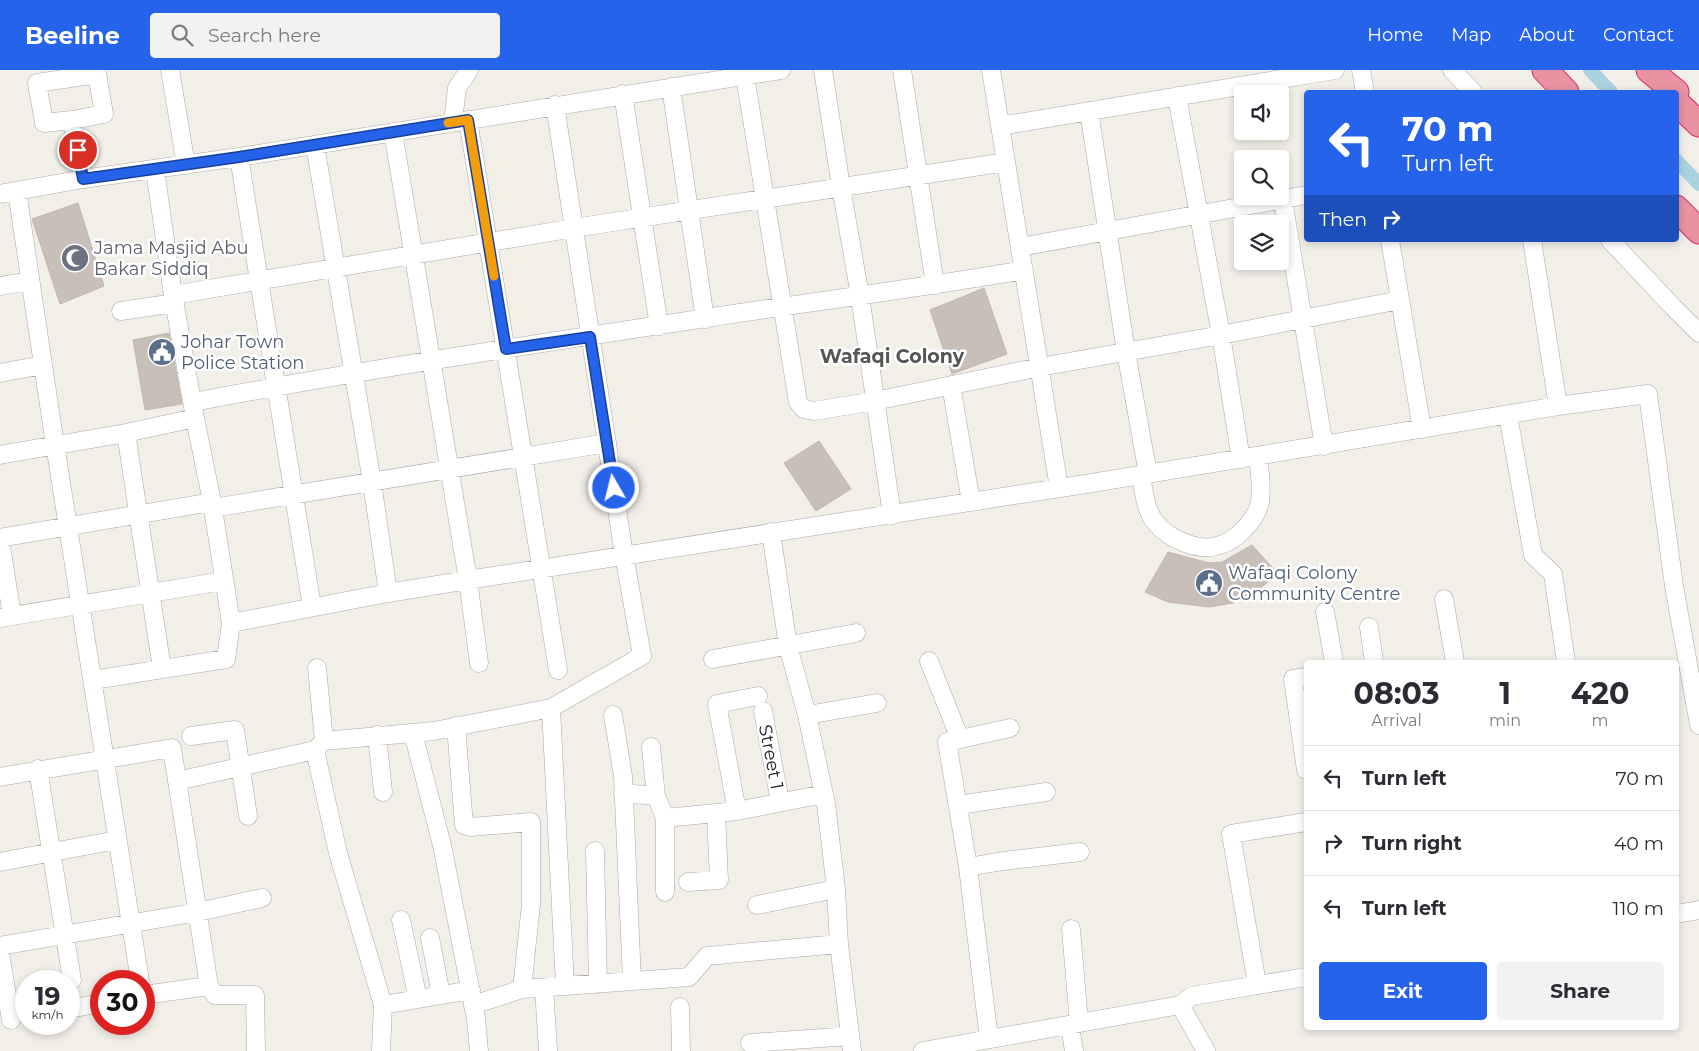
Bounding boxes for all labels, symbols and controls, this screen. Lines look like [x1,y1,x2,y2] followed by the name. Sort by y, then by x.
[150,13,500,58] search box
[25,21,120,50] text: Beeline
[168,21,196,49] icon: search
[208,24,321,47] text: Search here
[1367,24,1423,46] text: Home
[1451,24,1491,46] text: Map
[1519,24,1575,46] text: About
[1603,24,1674,46] text: Contact
[1234,85,1289,270] map controls
[1234,85,1289,140] button: sound
[1402,107,1493,150] text: 70 m
[1319,110,1384,175] icon: left
[57,129,99,171] pin
[64,136,92,164] icon: arrive
[1234,150,1289,205] button: search
[1402,150,1494,177] text: Turn left
[1377,205,1405,233] icon: right
[1319,208,1367,231] text: Then
[1234,215,1289,270] button: layers
[93,237,249,280] place label: Jama Masjid Abu Bakar Siddiq
[60,243,90,273] mosque icon: Jama Masjid Abu Bakar Siddiq
[180,331,304,374] place label: Johar Town Police Station
[147,337,177,367] public building icon: Johar Town Police Station
[820,345,965,368] district label: Wafaqi Colony
[587,461,639,513] position arrow
[1228,562,1401,605] place label: Wafaqi Colony Community Centre
[1194,568,1224,598] public building icon: Wafaqi Colony Community Centre
[1354,675,1439,712] text: 08:03
[1499,675,1511,712] text: 1
[1571,675,1629,712] text: 420
[1371,711,1422,730] text: Arrival
[1489,711,1521,730] text: min
[1592,711,1609,730] text: m
[754,723,788,791] street label: Street 1
[1319,764,1347,792] icon: left
[1362,767,1447,790] text: Turn left
[1615,767,1664,790] text: 70 m
[1319,829,1347,857] icon: right
[1362,832,1462,855] text: Turn right
[1614,832,1664,855] text: 40 m
[1319,894,1347,922] icon: left
[1362,897,1447,920] text: Turn left
[1613,897,1664,920] text: 110 m
[1319,962,1487,1020] button: Exit
[1497,962,1664,1020] button: Share
[90,970,155,1035] speed limit sign: 30
[35,981,60,1011] text: 19
[31,1007,64,1022] text: km/h

